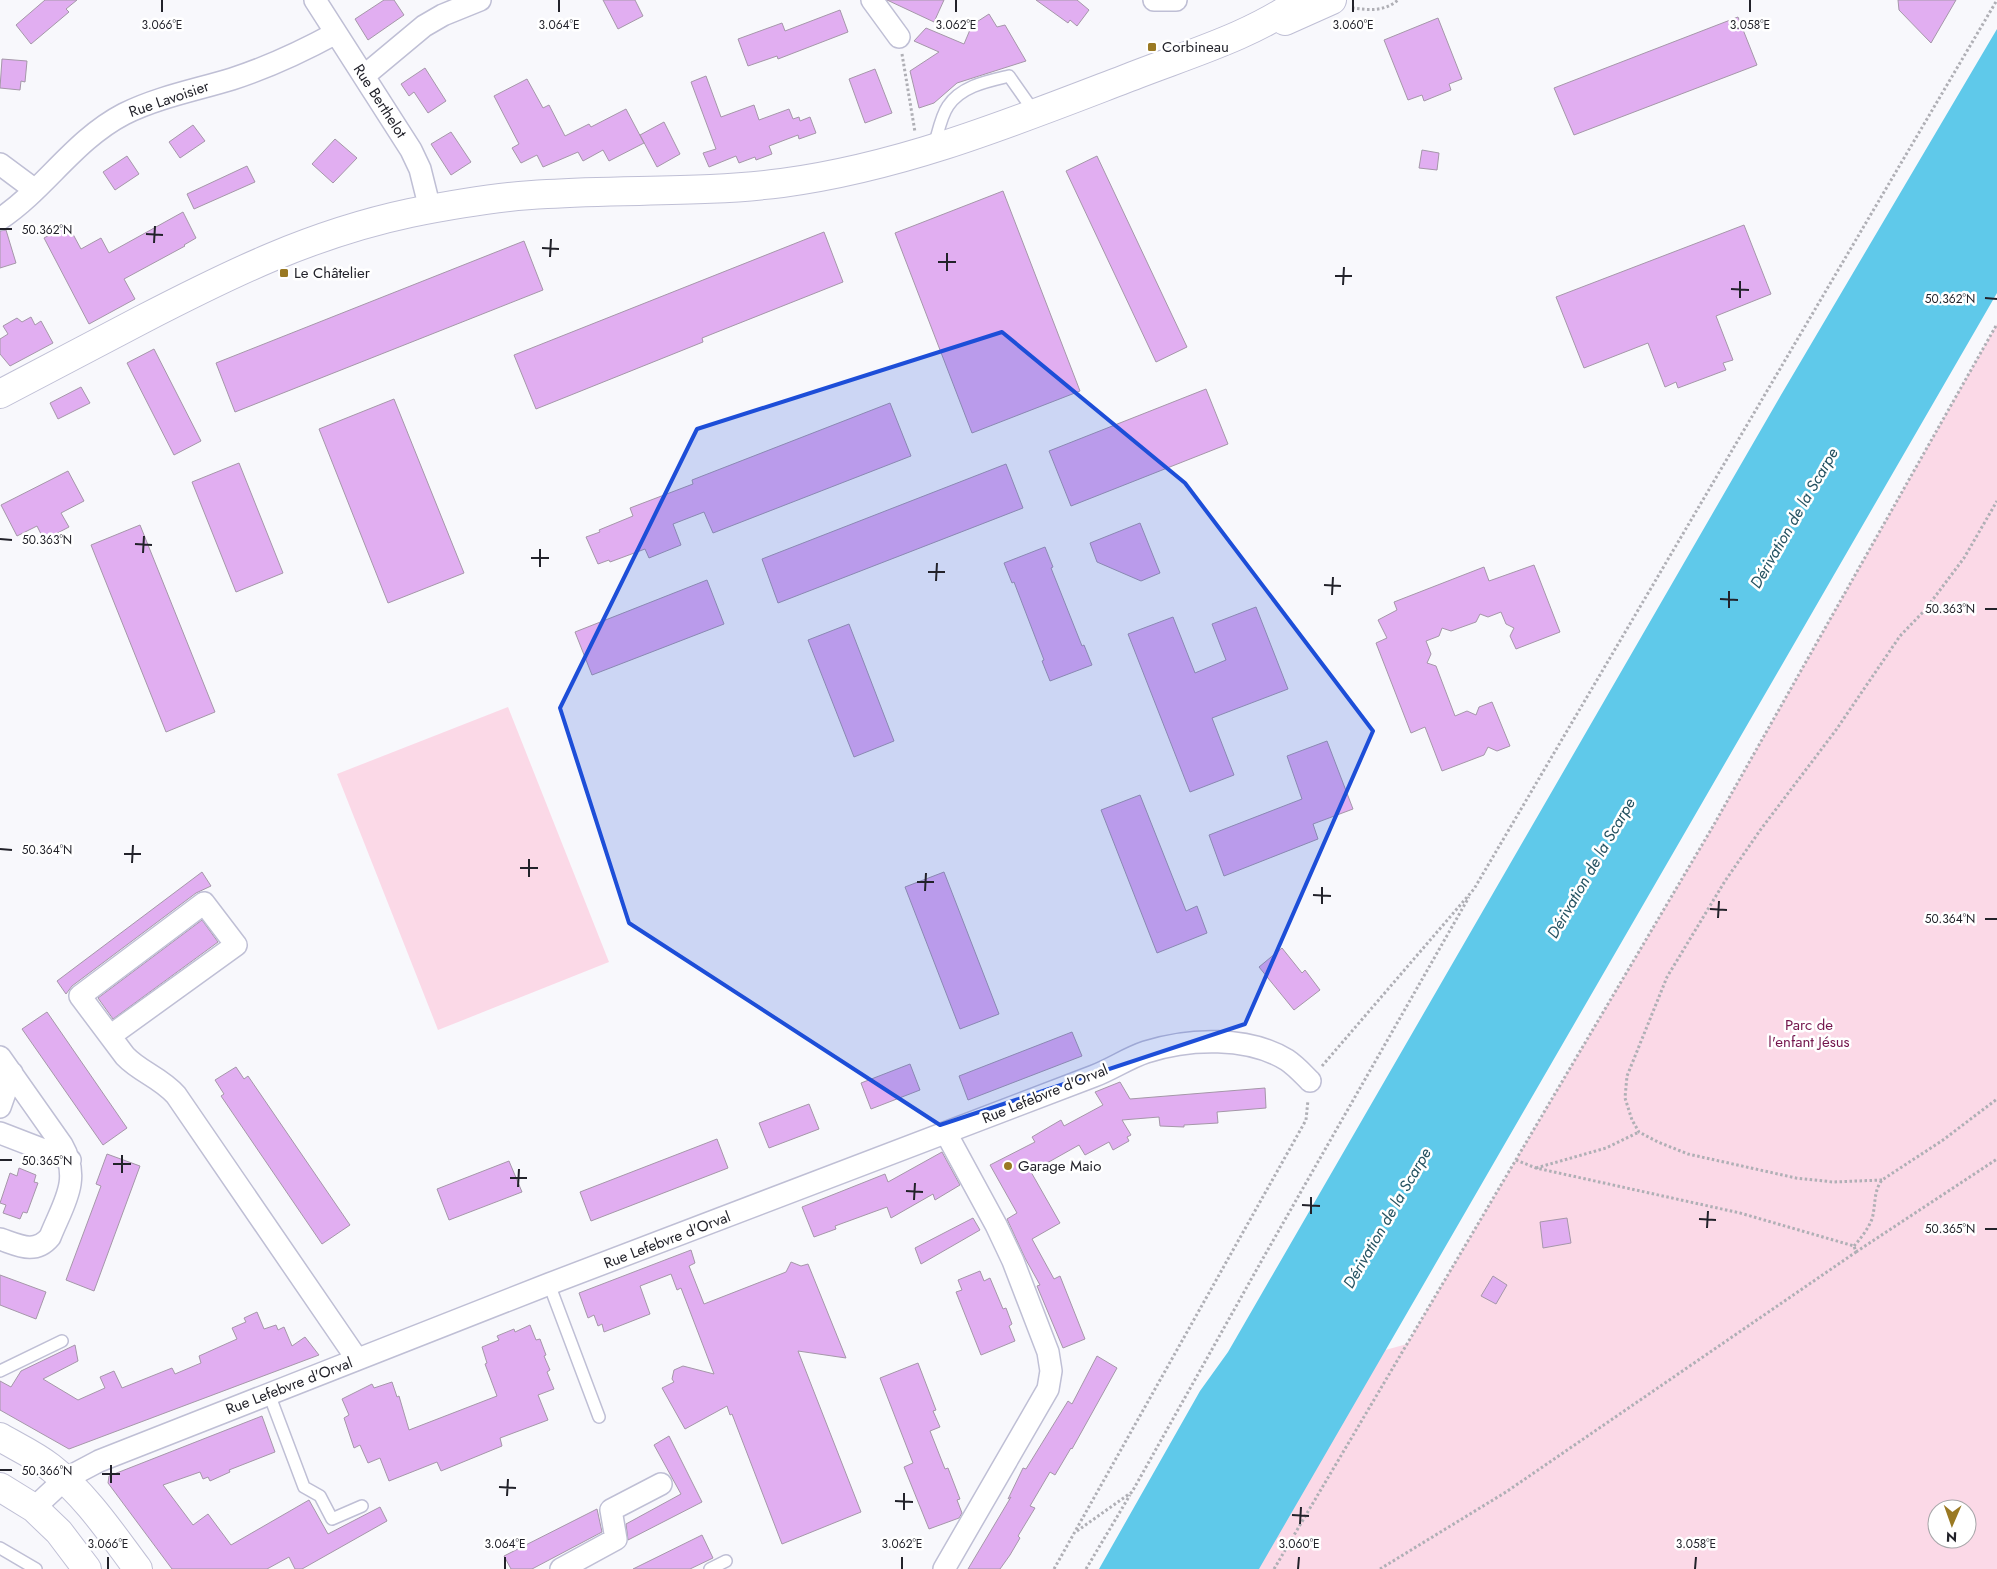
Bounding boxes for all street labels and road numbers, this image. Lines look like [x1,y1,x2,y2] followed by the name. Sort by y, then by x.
[348,60,412,143] street label: Rue Berthelot
[126,75,213,123] street label: Rue Lavoisier
[979,1059,1111,1129] street label: Rue Lefebvre d'Orval
[600,1206,734,1274] street label: Rue Lefebvre d'Orval
[222,1352,356,1420] street label: Rue Lefebvre d'Orval

